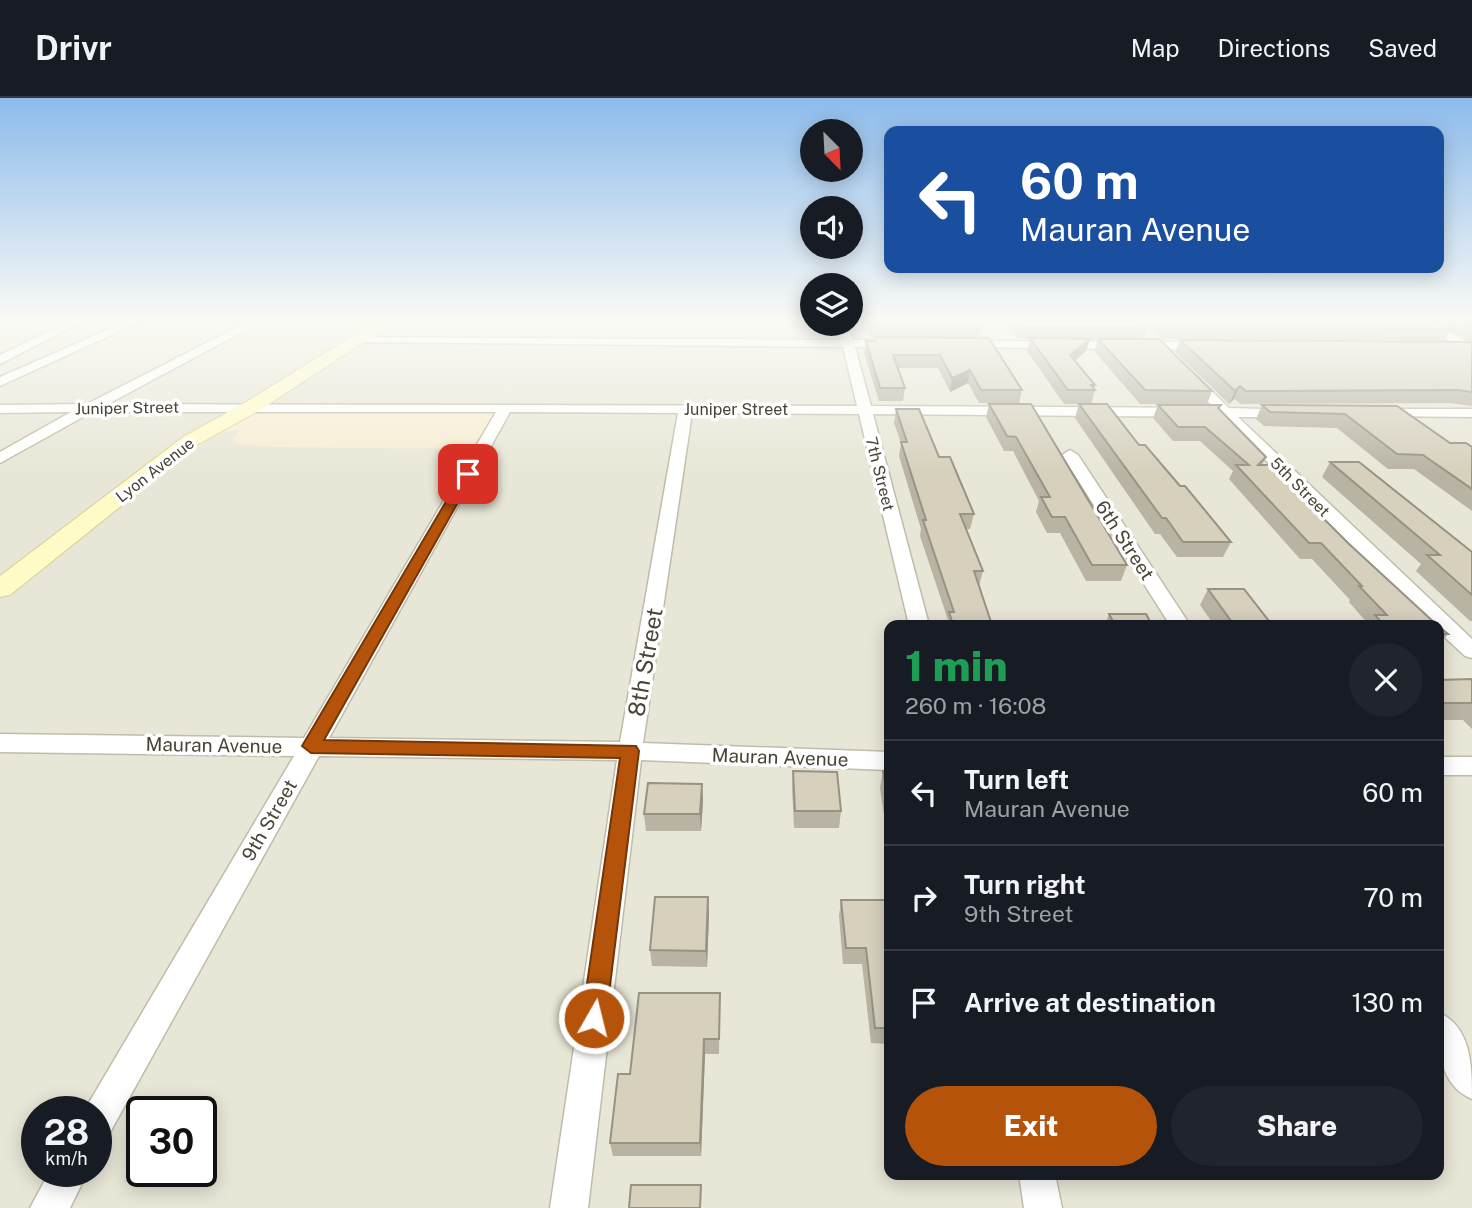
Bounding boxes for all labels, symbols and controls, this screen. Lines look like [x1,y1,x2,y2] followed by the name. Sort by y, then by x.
[35,29,112,67] text: Drivr
[1131,34,1180,62] text: Map
[1218,34,1330,62] text: Directions
[1368,34,1437,62] text: Saved
[800,119,863,182] north arrow
[800,119,863,336] map controls
[1020,152,1139,210] text: 60 m
[905,154,996,245] icon: left
[800,196,863,259] button: sound
[1020,211,1251,248] text: Mauran Avenue
[800,273,863,336] button: layers
[75,398,179,418] street label: Juniper Street
[684,400,788,419] street label: Juniper Street
[112,434,198,506] street label: Lyon Avenue
[862,435,898,513] street label: 7th Street
[438,444,498,504] pin
[1266,453,1334,521] street label: 5th Street
[449,455,487,493] icon: arrive
[1091,496,1159,584] street label: 6th Street
[622,606,668,718] street label: 8th Street
[905,641,1008,690] text: 1 min
[1349,643,1423,717] button: close
[905,692,1046,719] text: 260 m · 16:08
[145,733,283,757] street label: Mauran Avenue
[711,744,849,770] street label: Mauran Avenue
[964,764,1069,795] text: Turn left
[905,774,943,812] icon: left
[237,775,301,865] street label: 9th Street
[1362,777,1423,808] text: 60 m
[964,795,1130,822] text: Mauran Avenue
[964,869,1086,900] text: Turn right
[905,879,943,917] icon: right
[1363,882,1423,913] text: 70 m
[964,900,1073,927] text: 9th Street
[557,981,631,1055] position arrow
[905,984,943,1022] icon: arrive
[964,987,1216,1018] text: Arrive at destination
[1351,987,1423,1018] text: 130 m
[905,1086,1157,1166] button: Exit
[1171,1086,1423,1166] button: Share
[126,1096,217,1187] speed limit sign: 30
[44,1112,89,1153] text: 28
[45,1148,88,1169] text: km/h

